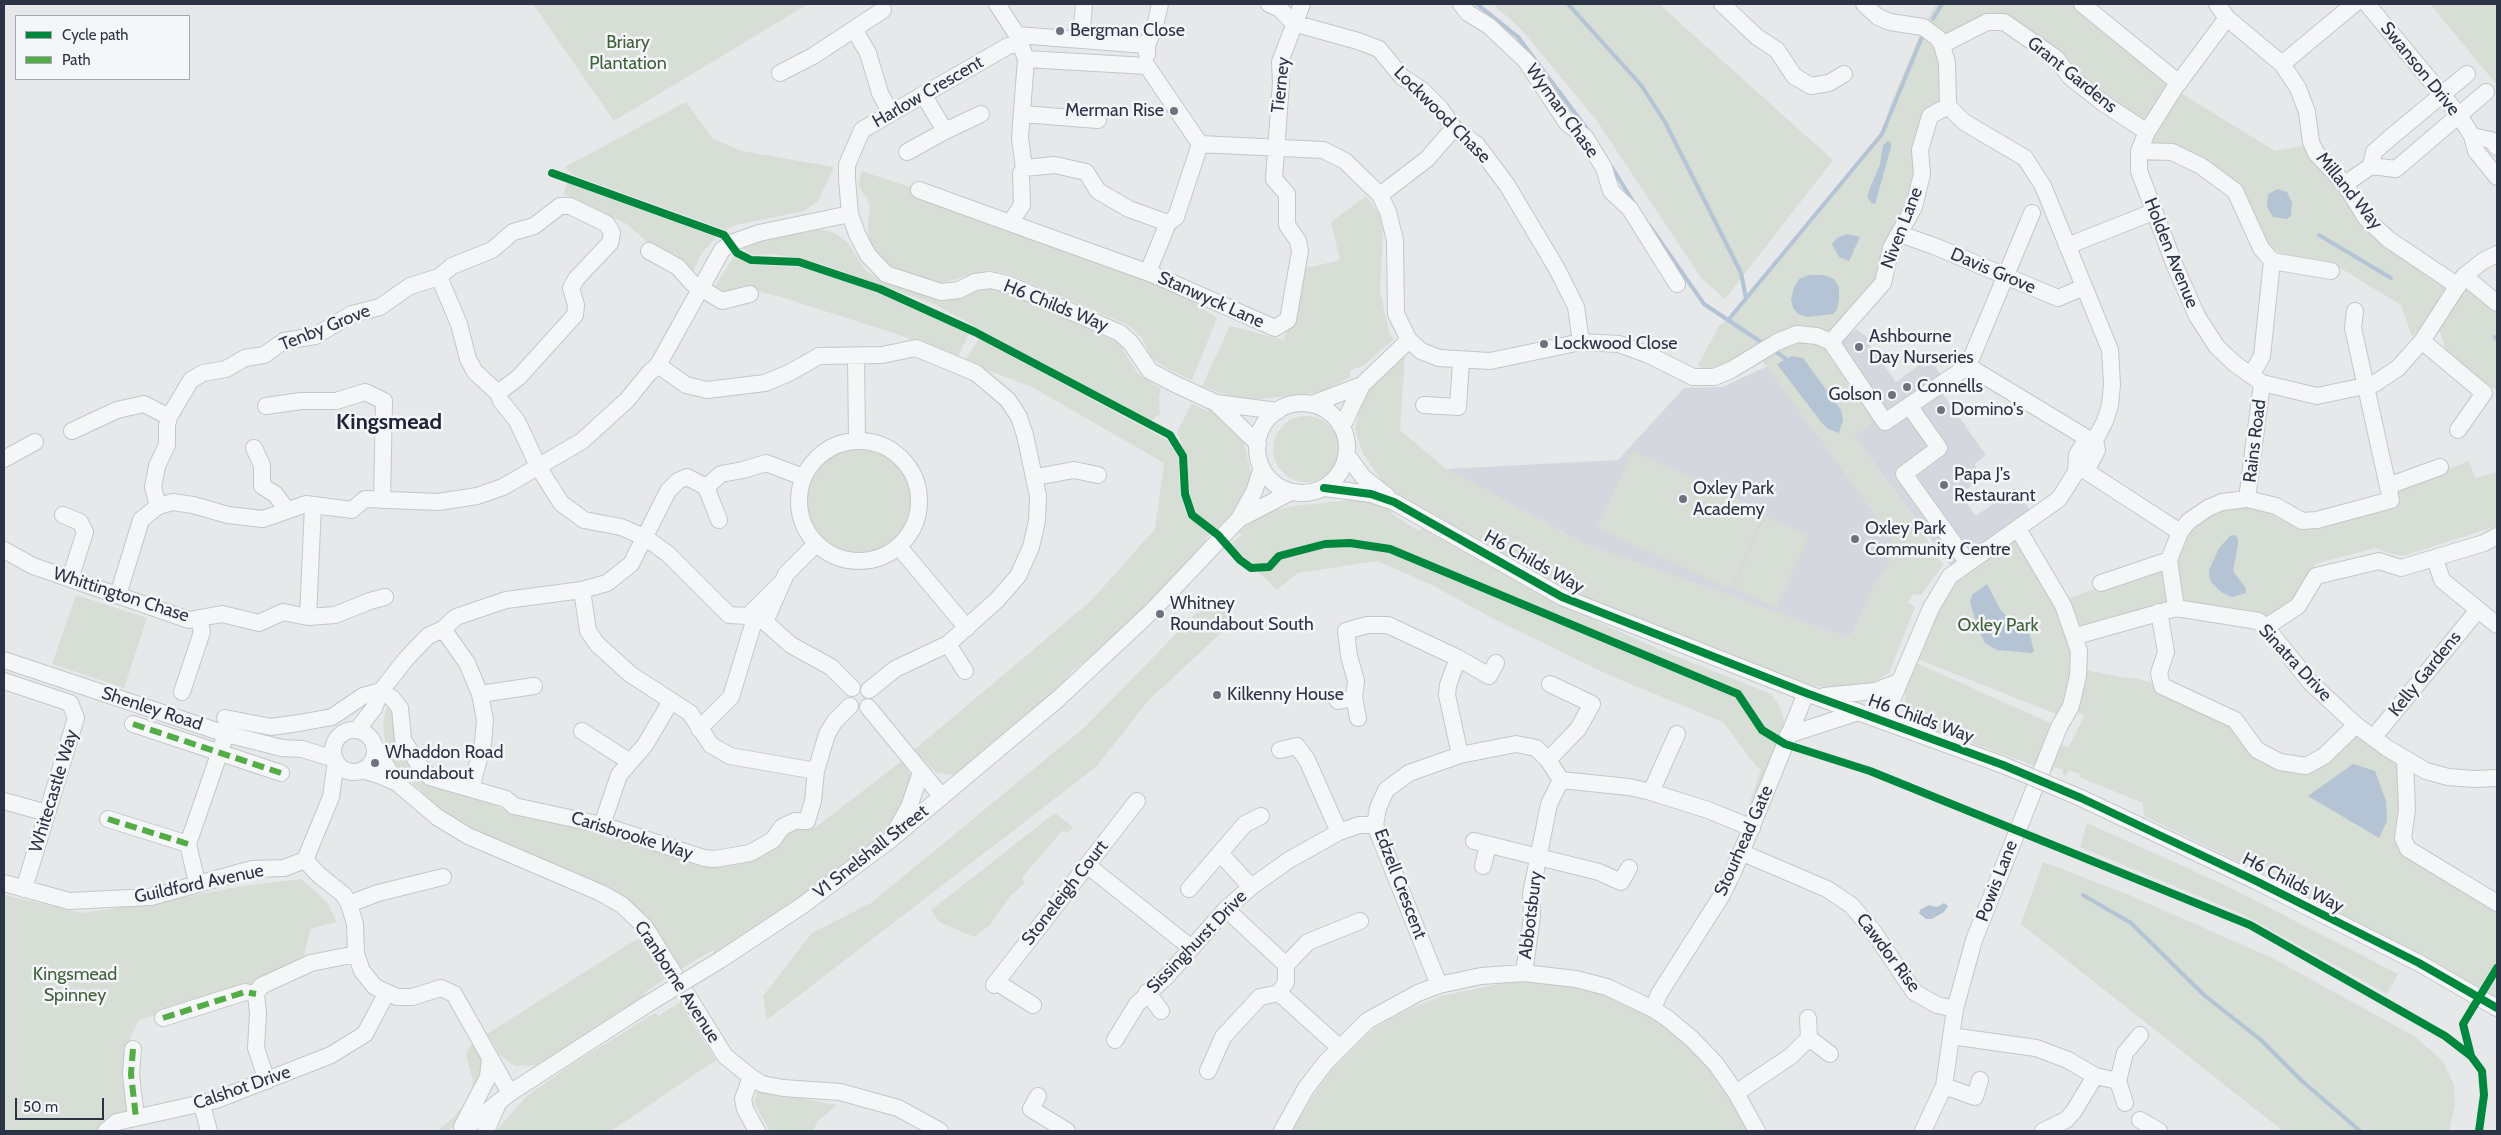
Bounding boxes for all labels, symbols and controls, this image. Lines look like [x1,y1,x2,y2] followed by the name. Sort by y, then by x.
[15,15,190,80] legend
[2376,18,2464,120] street label: Swanson Drive
[1070,20,1185,42] place label: Bergman Close
[1054,25,1066,37] marker: Bergman Close
[62,26,128,44] text: Cycle path
[589,32,667,74] park label: Briary Plantation
[2023,32,2121,118] street label: Grant Gardens
[62,51,91,69] text: Path
[869,52,987,132] street label: Harlow Crescent
[1267,56,1295,114] street label: Tierney
[1521,60,1603,162] street label: Wyman Chase
[1389,62,1495,168] street label: Lockwood Chase
[1065,100,1164,122] place label: Merman Rise
[1168,105,1180,117] marker: Merman Rise
[2311,148,2387,234] street label: Milland Way
[1877,184,1927,272] street label: Niven Lane
[2139,195,2203,311] street label: Holden Avenue
[1947,243,2039,299] street label: Davis Grove
[1155,267,1267,333] street label: Stanwyck Lane
[1001,275,1111,337] street label: H6 Childs Way
[277,300,373,356] street label: Tenby Grove
[1869,326,1974,368] place label: Ashbourne Day Nurseries
[1554,333,1678,355] place label: Lockwood Close
[1538,338,1550,350] marker: Lockwood Close
[1853,341,1865,353] marker: Ashbourne Day Nurseries
[1917,376,1983,398] place label: Connells
[1901,381,1913,393] marker: Connells
[1828,384,1882,406] place label: Golson
[1886,389,1898,401] marker: Golson
[2239,398,2271,484] street label: Rains Road
[1951,399,2023,421] place label: Domino's
[1935,404,1947,416] marker: Domino's
[336,410,442,436] district label: Kingsmead
[1954,464,2036,506] place label: Papa J's Restaurant
[1693,478,1774,520] place label: Oxley Park Academy
[1938,479,1950,491] marker: Papa J's Restaurant
[1677,493,1689,505] marker: Oxley Park Academy
[1865,518,2011,560] place label: Oxley Park Community Centre
[1480,526,1588,598] street label: H6 Childs Way
[1849,533,1861,545] marker: Oxley Park Community Centre
[50,563,192,627] street label: Whittington Chase
[1170,593,1314,636] place label: Whitney Roundabout South
[1154,608,1166,620] marker: Whitney Roundabout South
[1957,615,2039,637] park label: Oxley Park
[2254,620,2336,706] street label: Sinatra Drive
[2384,627,2466,721] street label: Kelly Gardens
[99,683,205,735] street label: Shenley Road
[1227,684,1344,706] place label: Kilkenny House
[1211,689,1223,701] marker: Kilkenny House
[1865,690,1977,748] street label: H6 Childs Way
[25,727,83,855] street label: Whitecastle Way
[385,742,503,784] place label: Whaddon Road roundabout
[369,757,381,769] marker: Whaddon Road roundabout
[1710,782,1778,900] street label: Stourhead Gate
[809,801,933,903] street label: V1 Snelshall Street
[568,807,696,865] street label: Carisbrooke Way
[1369,826,1431,942] street label: Edzell Crescent
[1017,836,1113,950] street label: Stoneleigh Court
[1972,837,2022,925] street label: Powis Lane
[2239,848,2347,918] street label: H6 Childs Way
[132,860,266,908] street label: Guildford Avenue
[1515,870,1547,960] street label: Abbotsbury
[1142,886,1252,998] street label: Sissinghurst Drive
[1851,909,1925,997] street label: Cawdor Rise
[629,917,725,1047] street label: Cranborne Avenue
[33,964,117,1006] park label: Kingsmead Spinney
[191,1061,293,1115] street label: Calshot Drive
[18,1088,106,1120] scale bar
[23,1098,58,1116] text: 50 m

